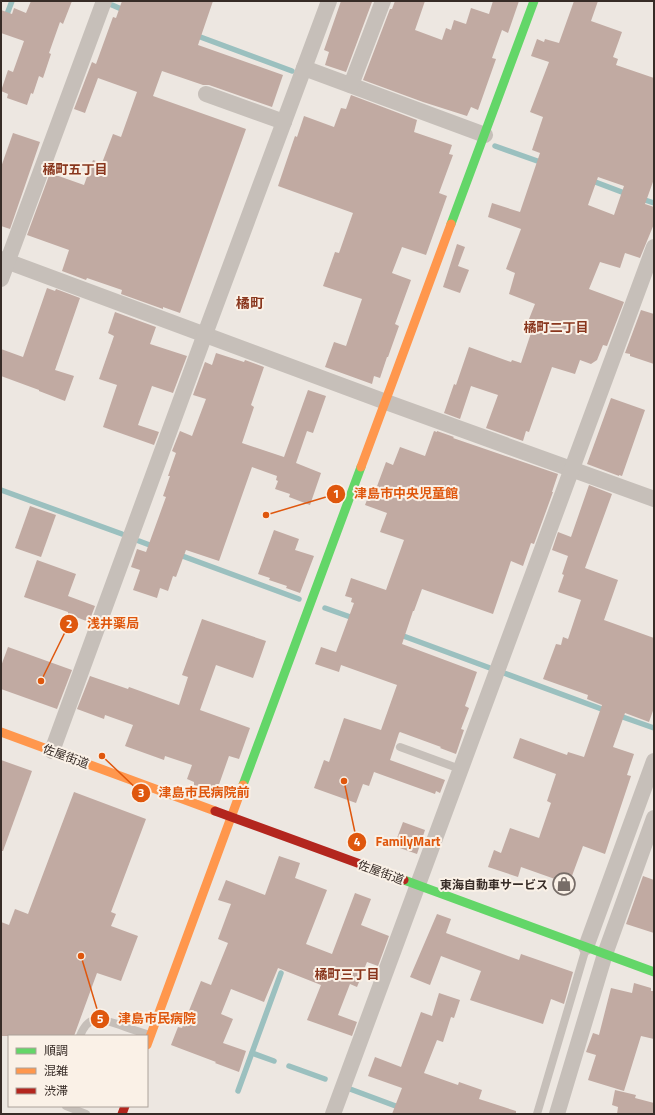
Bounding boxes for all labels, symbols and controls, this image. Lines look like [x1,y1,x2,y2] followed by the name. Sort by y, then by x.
[42,159,108,179] district label: 橘町五丁目
[236,292,264,313] district label: 橘町
[523,317,589,337] district label: 橘町二丁目
[326,481,466,506] callout: 津島市中央児童館
[354,483,458,503] text: 津島市中央児童館
[333,484,339,503] text: 1
[59,611,147,636] callout: 浅井薬局
[87,613,139,633] text: 浅井薬局
[66,614,72,633] text: 2
[40,739,92,773] street label: 佐屋街道
[131,780,258,805] callout: 津島市民病院前
[158,782,250,802] text: 津島市民病院前
[138,783,144,802] text: 3
[347,829,448,854] callout: FamilyMart
[376,831,441,851] text: FamilyMart
[354,832,361,851] text: 4
[355,855,407,889] street label: 佐屋街道
[551,871,577,897] shop icon: 東海自動車サービス
[440,875,548,894] place label: 東海自動車サービス
[314,964,380,984] district label: 橘町三丁目
[90,1006,204,1031] callout: 津島市民病院
[118,1008,196,1028] text: 津島市民病院
[97,1009,104,1028] text: 5
[8,1035,148,1107] legend
[44,1041,68,1060] text: 順調
[44,1061,68,1080] text: 混雑
[44,1081,68,1100] text: 渋滞

